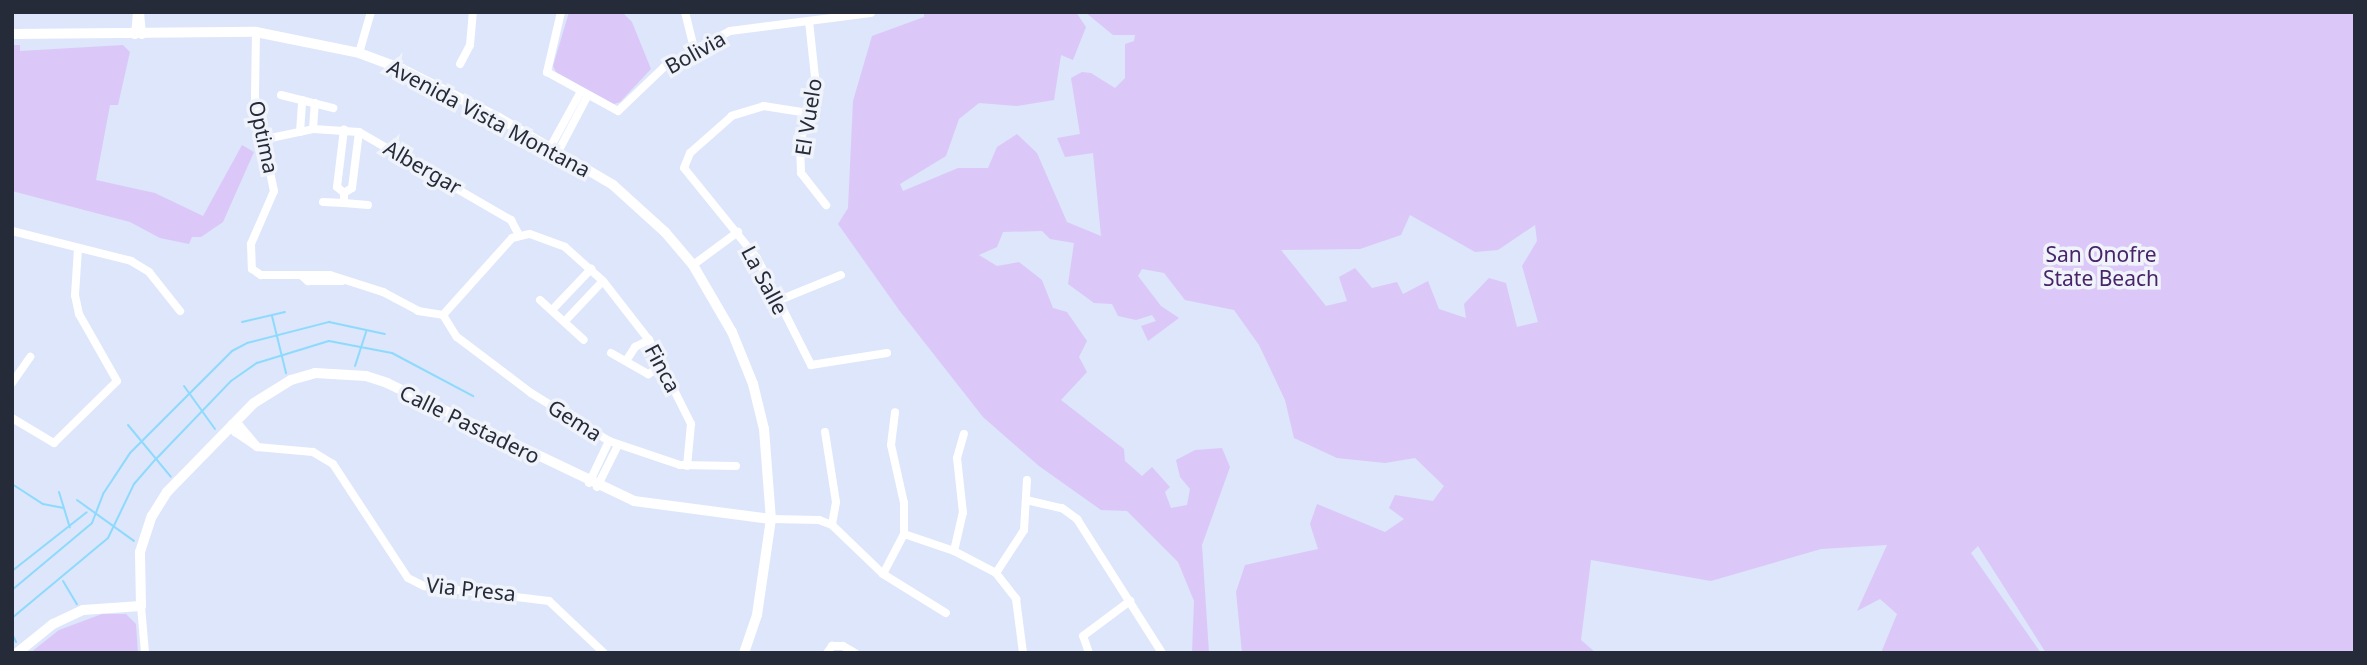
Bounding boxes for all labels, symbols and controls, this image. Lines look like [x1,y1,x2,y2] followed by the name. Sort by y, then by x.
[660,25,730,79] street label: Bolivia
[383,54,595,182] street label: Avenida Vista Montana
[789,77,827,157] street label: El Vuelo
[244,98,284,176] street label: Optima
[380,135,466,199] street label: Albergar
[736,241,794,319] street label: La Salle
[2043,241,2159,291] park label: San Onofre State Beach
[640,340,686,396] street label: Finca
[396,379,544,469] street label: Calle Pastadero
[543,394,607,446] street label: Gema
[425,572,517,606] street label: Via Presa

